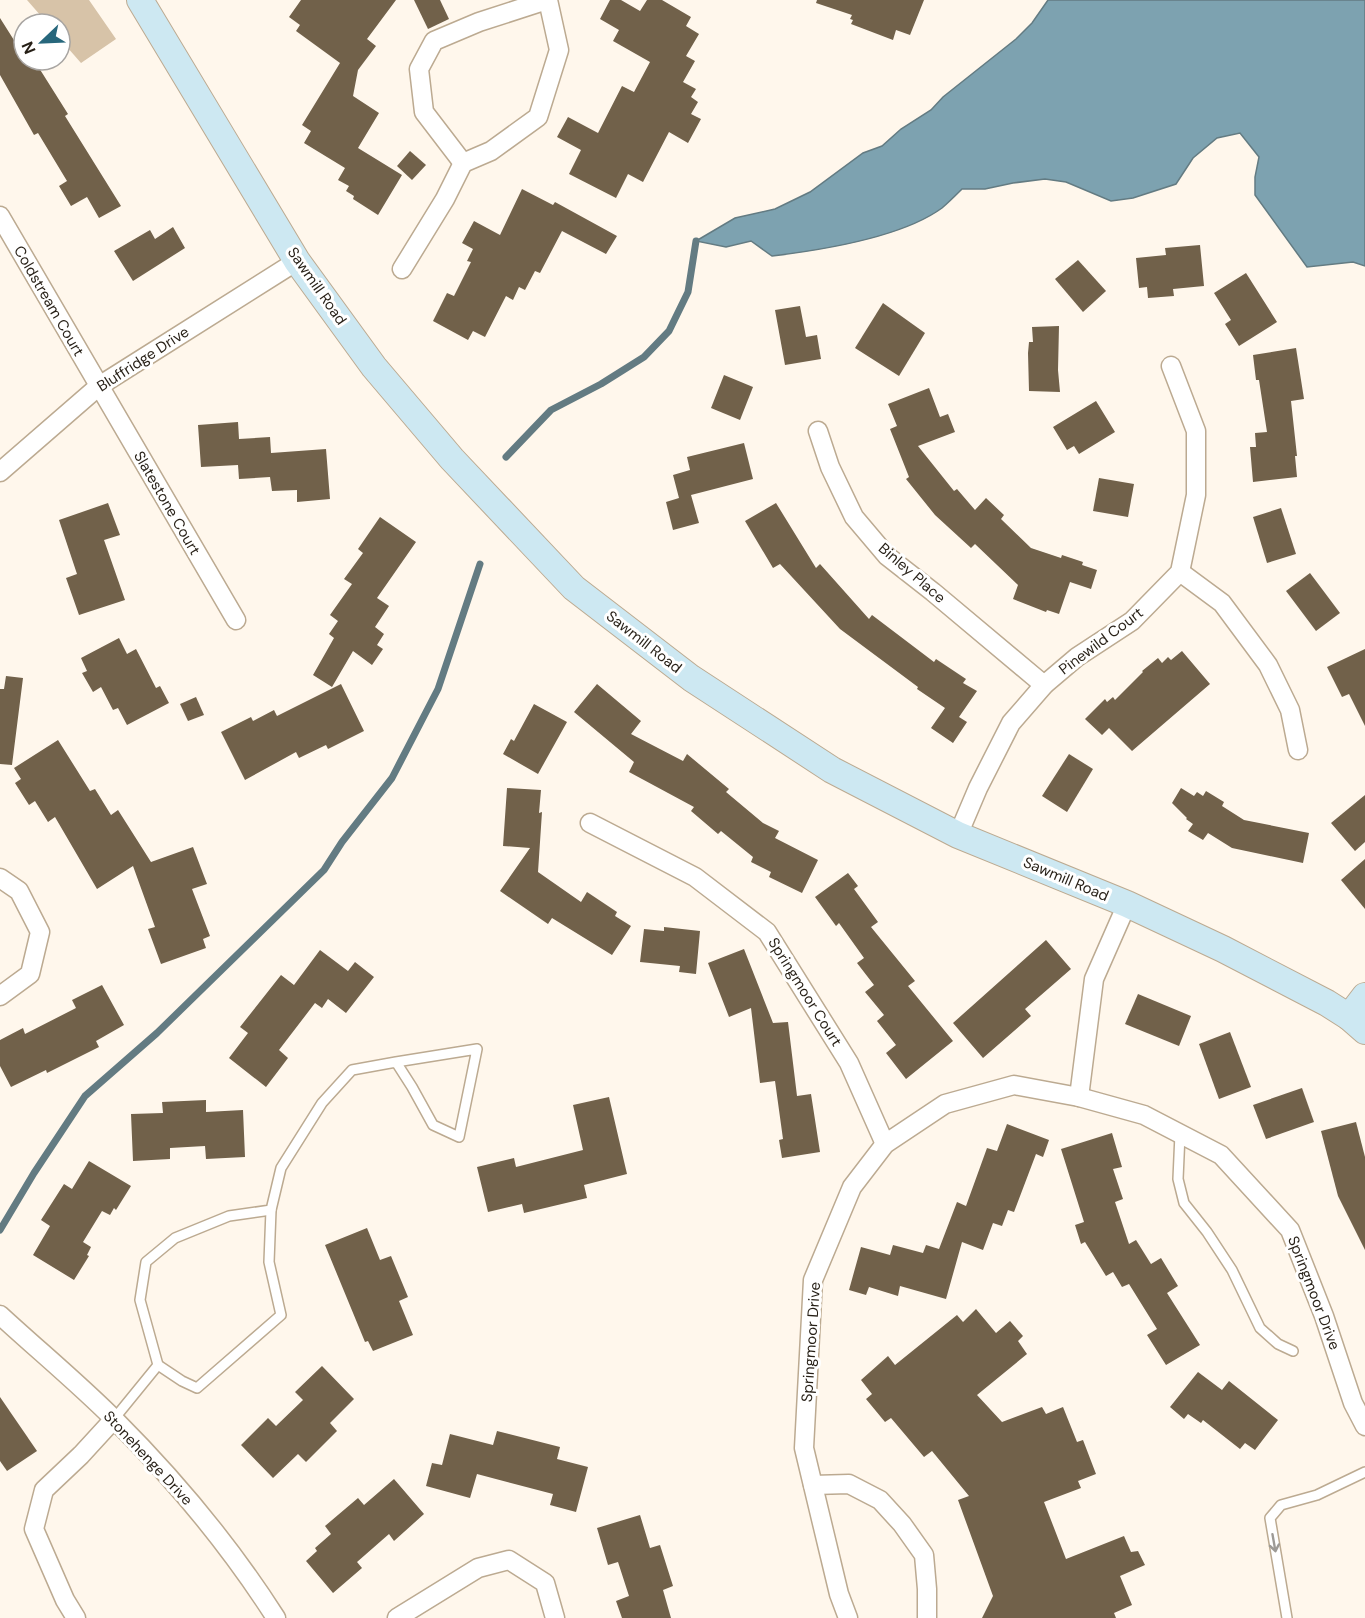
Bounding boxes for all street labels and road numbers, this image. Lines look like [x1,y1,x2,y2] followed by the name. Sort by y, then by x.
[9,242,89,360] street label: Coldstream Court
[283,243,351,329] street label: Sawmill Road
[93,322,193,396] street label: Bluffridge Drive
[129,447,205,559] street label: Slatestone Court
[874,538,950,608] street label: Binley Place
[1055,603,1147,679] street label: Pinewild Court
[602,606,686,678] street label: Sawmill Road
[1020,852,1112,906] street label: Sawmill Road
[764,934,847,1050] street label: Springmoor Court
[1283,1233,1345,1353] street label: Springmoor Drive
[797,1281,825,1403] street label: Springmoor Drive
[99,1406,197,1510] street label: Stonehenge Drive

